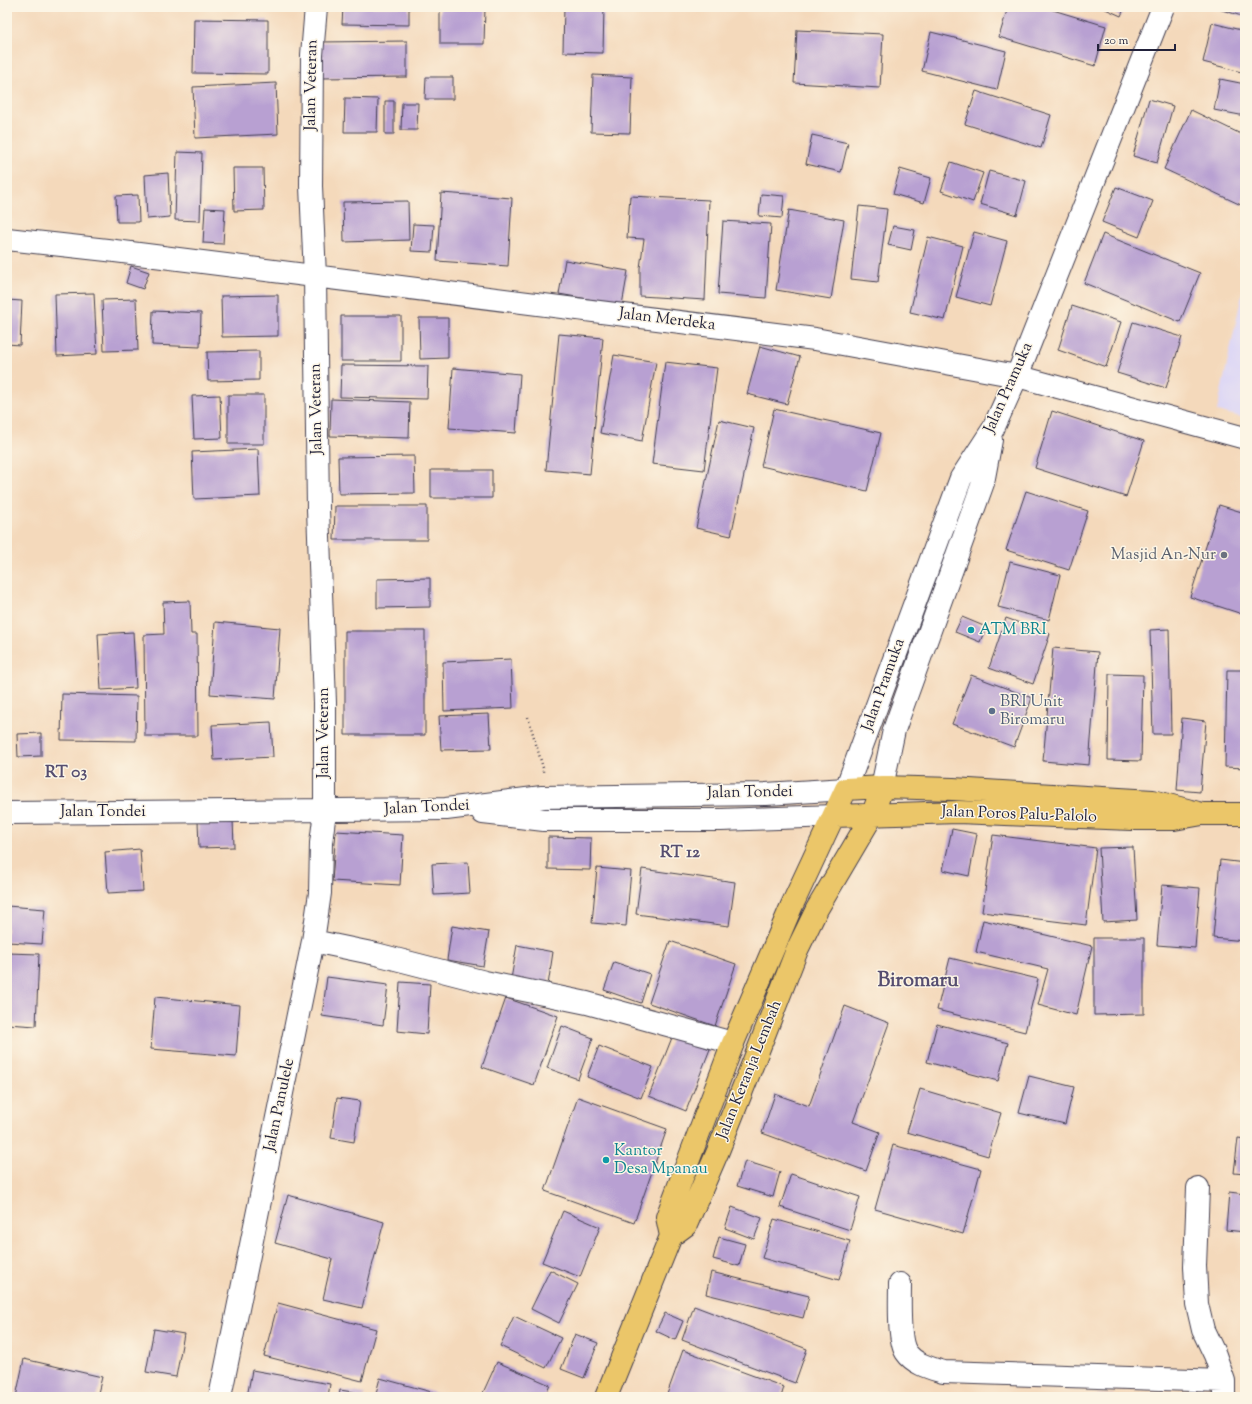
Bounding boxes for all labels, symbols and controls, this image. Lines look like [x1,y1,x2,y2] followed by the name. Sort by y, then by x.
[1098,26,1175,52] scale bar
[1104,32,1129,50] text: 20 m
[300,39,324,132] street label: Jalan Veteran
[616,303,717,337] street label: Jalan Merdeka
[978,338,1040,438] street label: Jalan Pramuka
[305,363,329,456] street label: Jalan Veteran
[1111,544,1216,567] place label: Masjid An-Nur
[1219,550,1229,560] marker: Masjid An-Nur
[979,619,1047,642] place label: ATM BRI
[966,625,976,635] marker: ATM BRI
[856,635,912,736] street label: Jalan Pramuka
[313,687,336,780] street label: Jalan Veteran
[1000,691,1065,732] place label: BRI Unit Biromaru
[987,706,997,716] marker: BRI Unit Biromaru
[45,761,87,785] district label: RT 03
[706,781,793,805] street label: Jalan Tondei
[383,794,471,822] street label: Jalan Tondei
[59,801,146,824] street label: Jalan Tondei
[940,801,1097,829] street label: Jalan Poros Palu-Palolo
[660,841,700,865] district label: RT 12
[877,967,959,996] district label: Biromaru
[711,996,789,1144] street label: Jalan Keranja Lembah
[259,1056,301,1155] street label: Jalan Panulele
[614,1140,708,1181] place label: Kantor Desa Mpanau
[601,1155,611,1165] marker: Kantor Desa Mpanau

